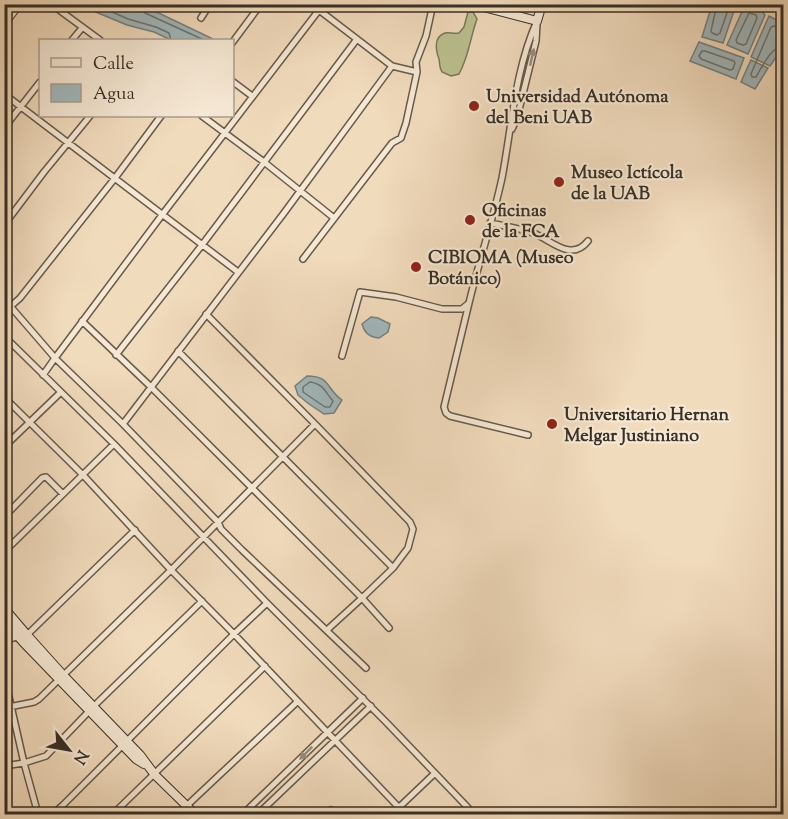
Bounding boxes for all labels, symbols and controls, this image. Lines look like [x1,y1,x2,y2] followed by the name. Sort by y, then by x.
[39,39,234,117] legend
[528,47,537,66] one-way arrow
[93,52,134,78] text: Calle
[93,82,135,108] text: Agua
[486,85,669,132] place label: Universidad Autónoma del Beni UAB
[467,99,481,113] marker: Universidad Autónoma del Beni UAB
[571,161,684,208] place label: Museo Ictícola de la UAB
[552,175,566,189] marker: Museo Ictícola de la UAB
[482,199,560,246] place label: Oficinas de la FCA
[463,213,477,227] marker: Oficinas de la FCA
[428,246,574,293] place label: CIBIOMA (Museo Botánico)
[409,260,423,274] marker: CIBIOMA (Museo Botánico)
[564,403,729,450] place label: Universitario Hernan Melgar Justiniano
[545,417,559,431] marker: Universitario Hernan Melgar Justiniano
[39,720,99,780] north arrow
[66,745,93,768] text: N
[299,746,313,760] one-way arrow

